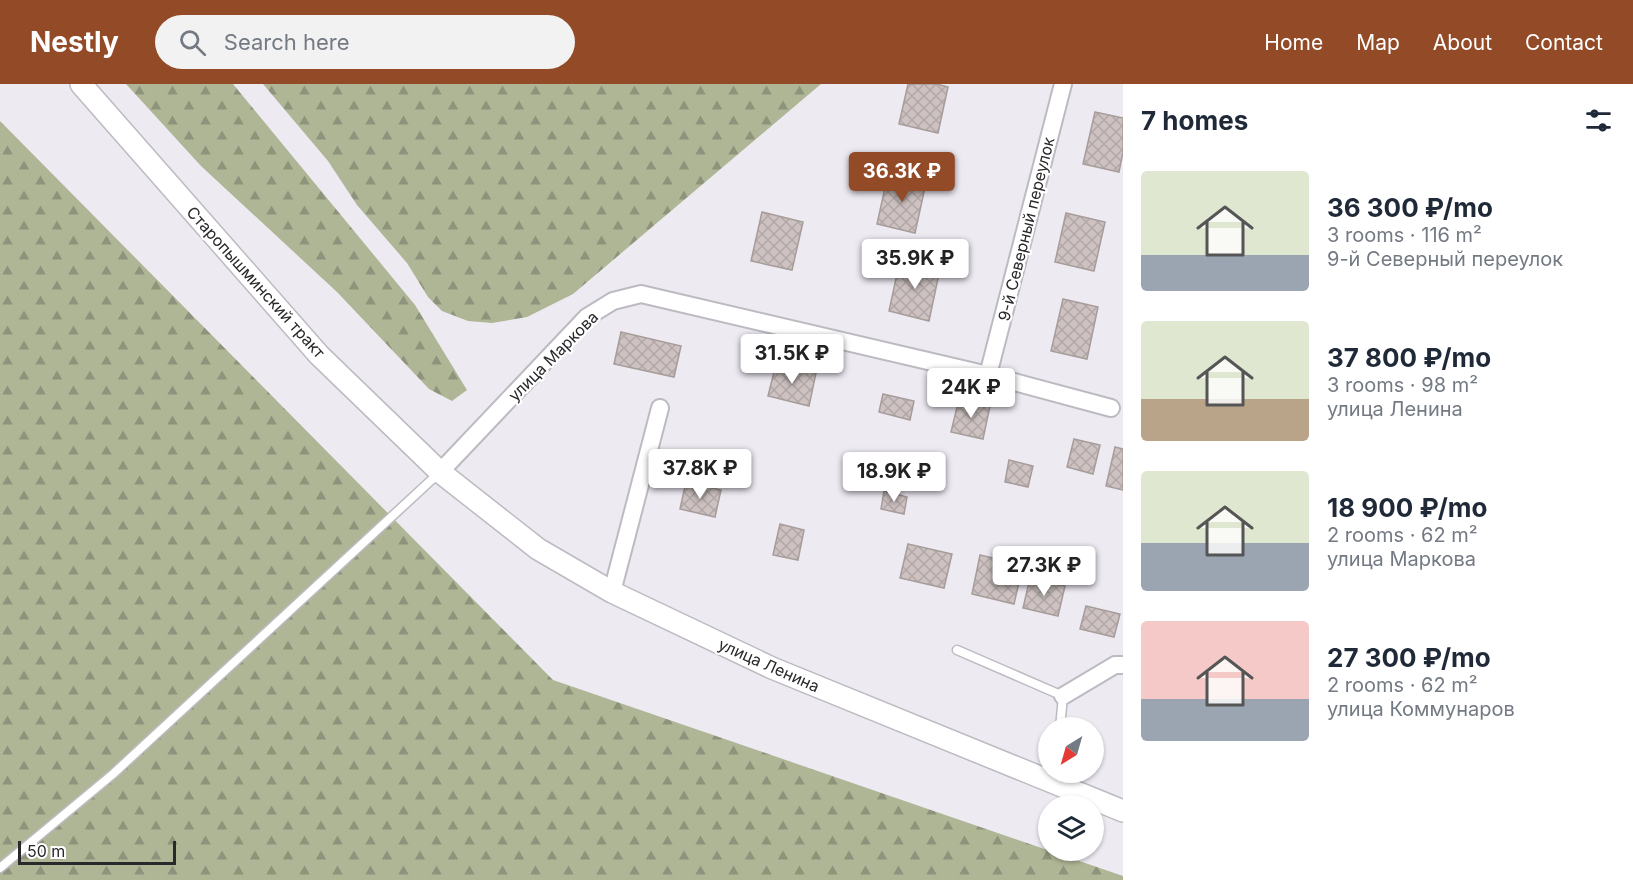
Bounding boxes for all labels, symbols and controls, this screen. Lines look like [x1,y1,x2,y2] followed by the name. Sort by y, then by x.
[155,15,575,69] search box
[30,25,119,59] text: Nestly
[176,26,209,59] icon: search
[224,29,350,55] text: Search here
[1264,30,1323,55] text: Home
[1356,30,1400,55] text: Map
[1433,30,1492,55] text: About
[1525,30,1603,55] text: Contact
[1582,104,1615,137] icon: filters
[1141,105,1248,136] text: 7 homes
[993,135,1059,323] street label: 9-й Северный переулок
[847,152,957,203] pin: 36.3K ₽
[863,159,941,183] text: 36.3K ₽
[1327,192,1493,223] text: 36 300 ₽/mo
[1189,195,1261,267] icon: home
[183,202,330,362] street label: Старопышминский тракт
[1327,223,1482,247] text: 3 rooms · 116 m²
[860,239,970,290] pin: 35.9K ₽
[876,246,954,270] text: 35.9K ₽
[1327,247,1563,271] text: 9-й Северный переулок
[504,307,602,405] street label: улица Маркова
[737,334,847,385] pin: 31.5K ₽
[755,341,829,365] text: 31.5K ₽
[1327,342,1491,373] text: 37 800 ₽/mo
[1189,345,1261,417] icon: home
[929,368,1013,419] pin: 24K ₽
[1327,373,1478,397] text: 3 rooms · 98 m²
[941,375,1001,399] text: 24K ₽
[1327,397,1463,421] text: улица Ленина
[645,449,755,500] pin: 37.8K ₽
[839,452,949,503] pin: 18.9K ₽
[662,456,738,480] text: 37.8K ₽
[857,459,931,483] text: 18.9K ₽
[1327,492,1487,523] text: 18 900 ₽/mo
[1189,495,1261,567] icon: home
[1327,523,1478,547] text: 2 rooms · 62 m²
[989,546,1099,597] pin: 27.3K ₽
[1327,547,1476,571] text: улица Маркова
[1007,553,1081,577] text: 27.3K ₽
[715,634,823,696] street label: улица Ленина
[1327,642,1491,673] text: 27 300 ₽/mo
[1189,645,1261,717] icon: home
[1327,673,1478,697] text: 2 rooms · 62 m²
[1327,697,1515,721] text: улица Коммунаров
[1038,717,1104,783] north arrow
[1038,717,1104,861] map controls
[1038,795,1104,861] button: layers
[18,838,176,866] scale bar
[27,841,65,861] text: 50 m

